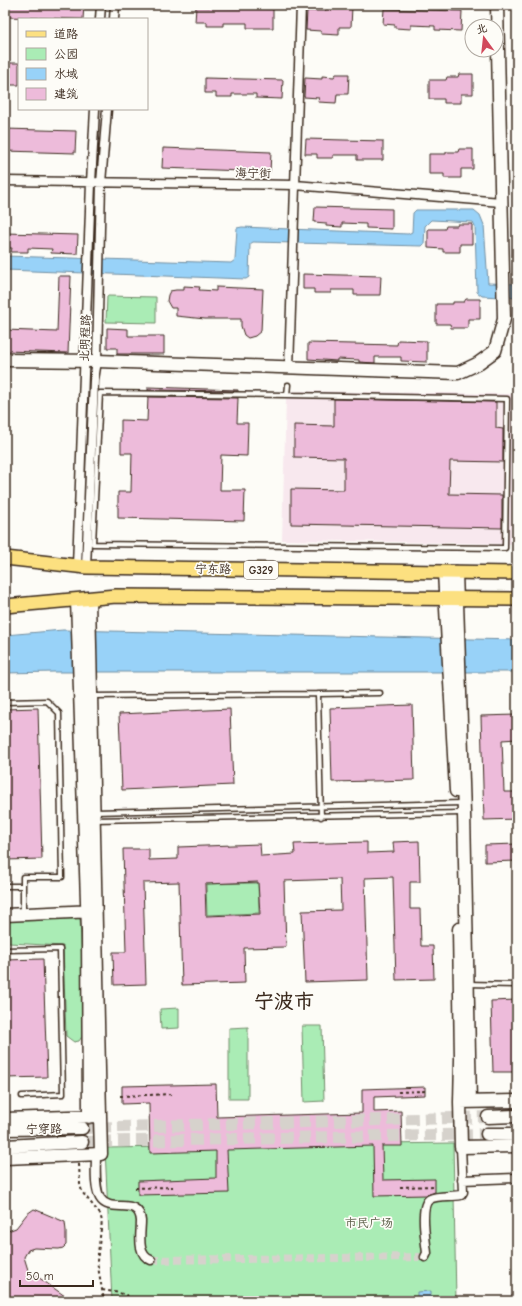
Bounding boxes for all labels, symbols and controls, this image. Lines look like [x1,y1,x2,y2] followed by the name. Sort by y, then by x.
[18,18,148,110] legend
[464,18,504,58] north arrow
[475,21,489,37] text: 北
[54,27,78,41] text: 道路
[54,47,78,61] text: 公园
[54,67,78,81] text: 水域
[54,87,78,101] text: 建筑
[235,166,271,180] street label: 海宁街
[77,314,93,362] street label: 北明程路
[244,561,278,579] road number: G329
[195,562,231,576] street label: 宁东路
[254,990,314,1013] district label: 宁波市
[26,1122,62,1136] street label: 宁穿路
[345,1216,393,1230] park label: 市民广场
[20,1262,93,1288] scale bar
[26,1269,54,1283] text: 50 m

